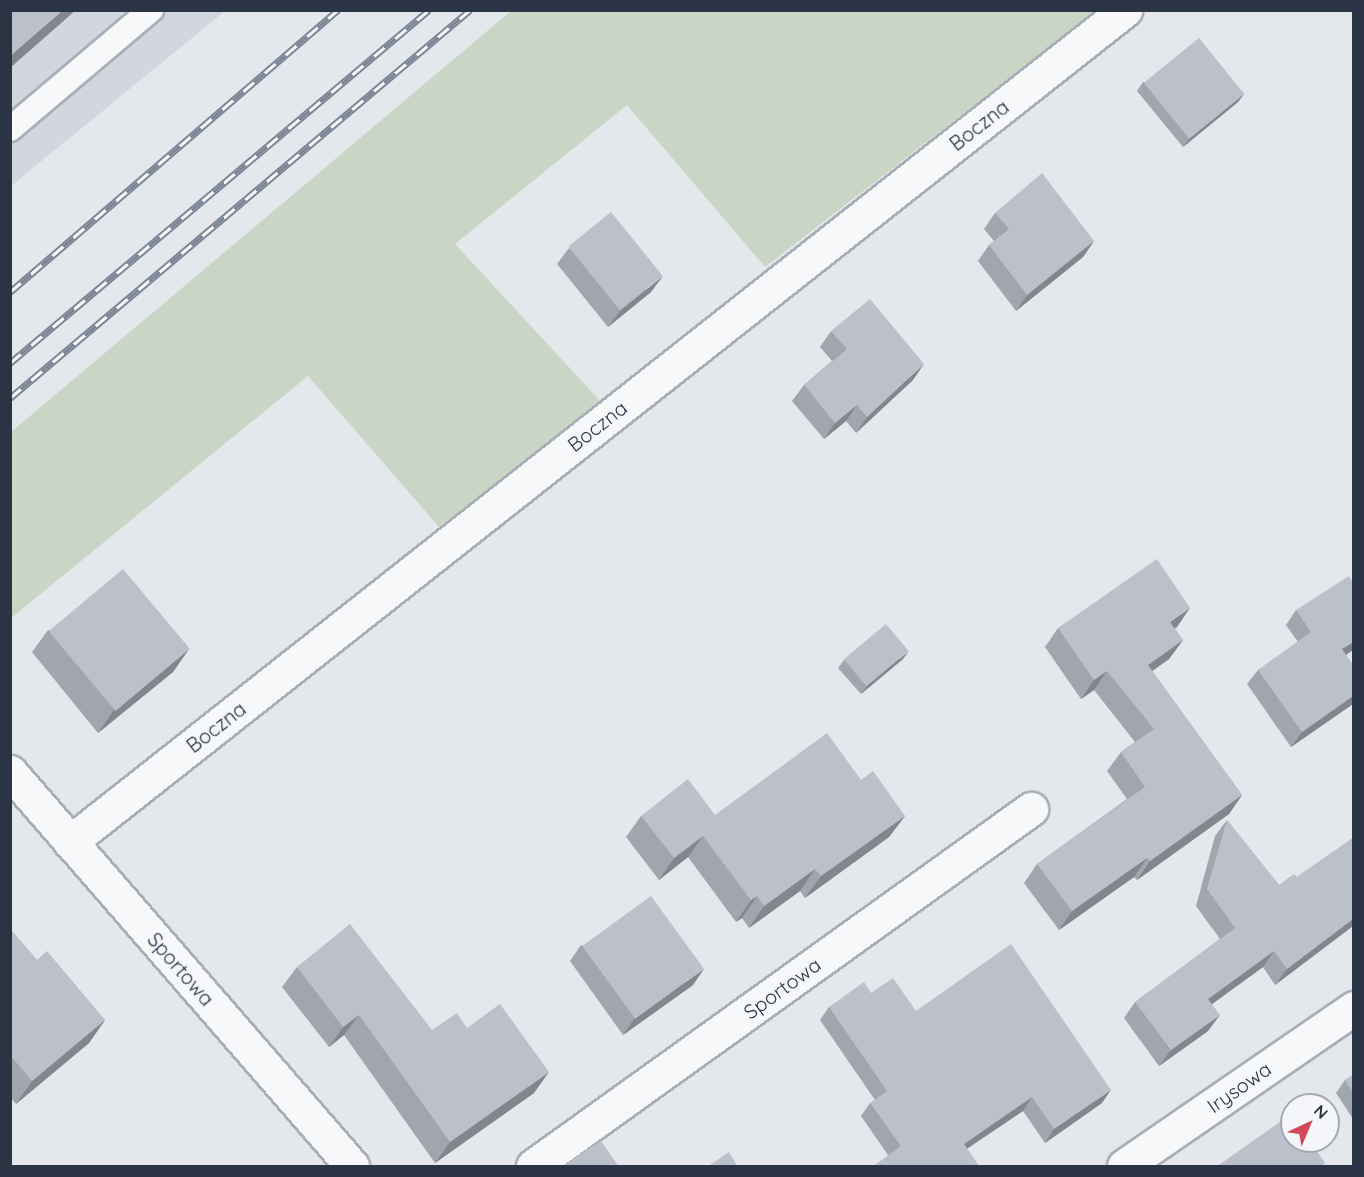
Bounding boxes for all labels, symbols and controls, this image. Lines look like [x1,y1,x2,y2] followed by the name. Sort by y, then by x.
[945,94,1013,156] street label: Boczna
[563,395,631,457] street label: Boczna
[182,696,250,758] street label: Boczna
[143,927,219,1011] street label: Sportowa
[739,952,825,1024] street label: Sportowa
[1202,1056,1276,1118] street label: Irysowa
[1280,1093,1340,1153] north arrow
[1310,1100,1332,1123] text: N

